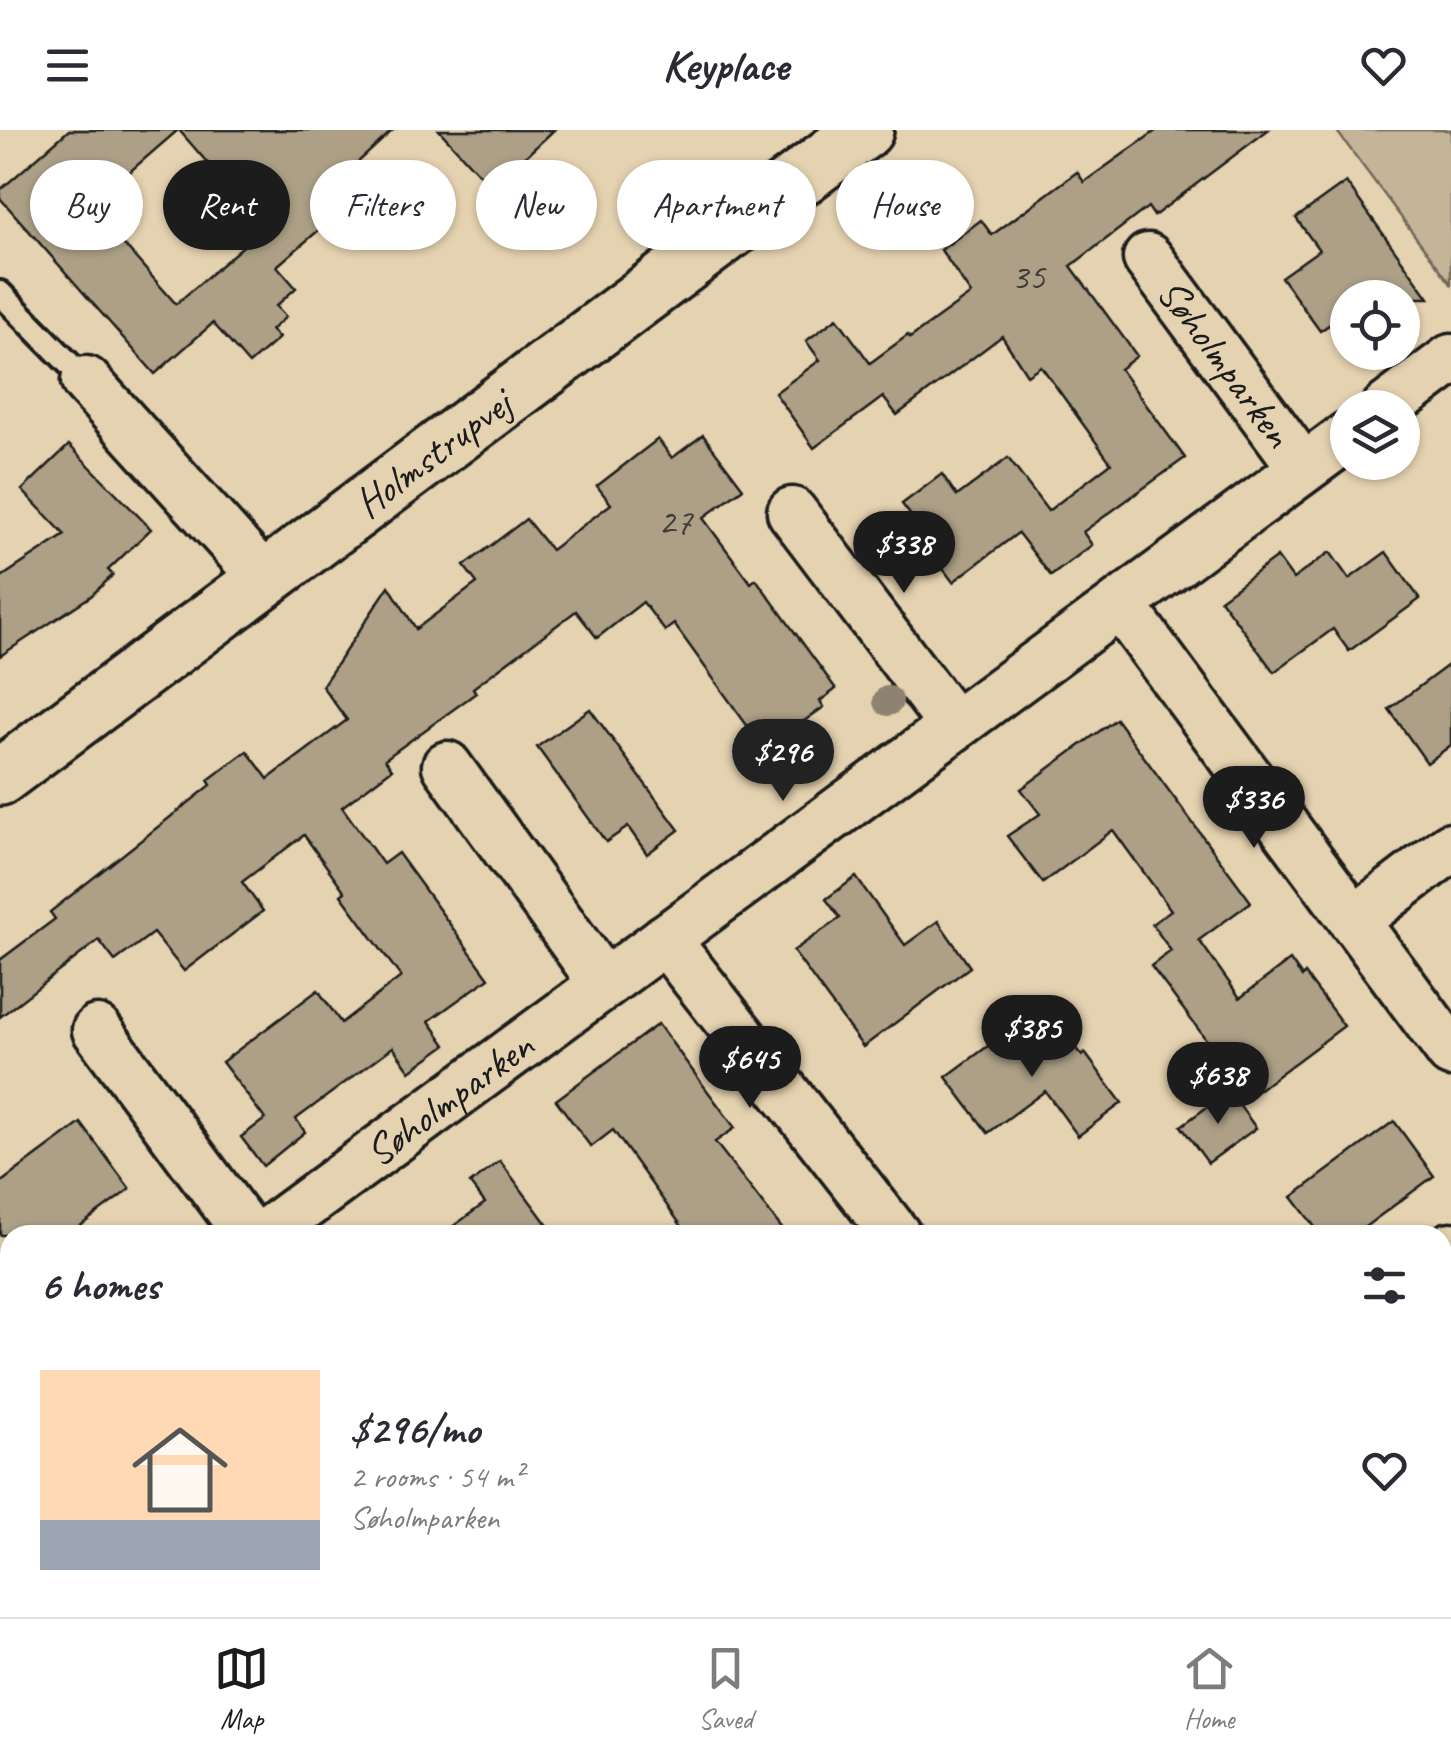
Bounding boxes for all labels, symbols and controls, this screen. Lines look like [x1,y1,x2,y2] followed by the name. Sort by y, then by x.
[662,37,789,94] text: Keyplace
[40,38,95,93] icon: menu
[1356,38,1411,93] icon: heart
[30,160,143,250] chip: Buy
[163,160,290,250] chip: Rent
[310,160,456,250] chip: Filters
[476,160,597,250] chip: New
[617,160,816,250] chip: Apartment
[836,160,974,250] chip: House
[1011,253,1047,300] house number: 35
[1146,268,1305,458] street label: Søholmparken
[1330,280,1420,480] map controls
[1330,280,1420,370] button: locate
[344,375,526,529] street label: Holmstrupvej
[1330,390,1420,480] button: layers
[658,498,694,545] house number: 27
[845,511,963,596] pin: $338
[875,523,933,564] text: $338
[724,719,842,804] pin: $296
[754,731,812,772] text: $296
[1195,766,1313,851] pin: $336
[1225,778,1283,819] text: $336
[973,995,1091,1080] pin: $385
[1003,1007,1061,1048] text: $385
[355,1018,545,1178] street label: Søholmparken
[691,1026,809,1111] pin: $645
[721,1038,779,1079] text: $645
[1159,1042,1277,1127] pin: $638
[1189,1054,1247,1095] text: $638
[1357,1258,1412,1313] icon: filters
[40,1259,159,1312] text: 6 homes
[350,1403,480,1456] text: $296/mo
[120,1410,240,1530] icon: home
[1357,1443,1412,1498] icon: heart
[350,1456,523,1497] text: 2 rooms · 54 m²
[350,1497,499,1538] text: Søholmparken
[214,1641,269,1736] tab: Map
[698,1641,753,1736] tab: Saved
[1182,1641,1237,1736] tab: Home

